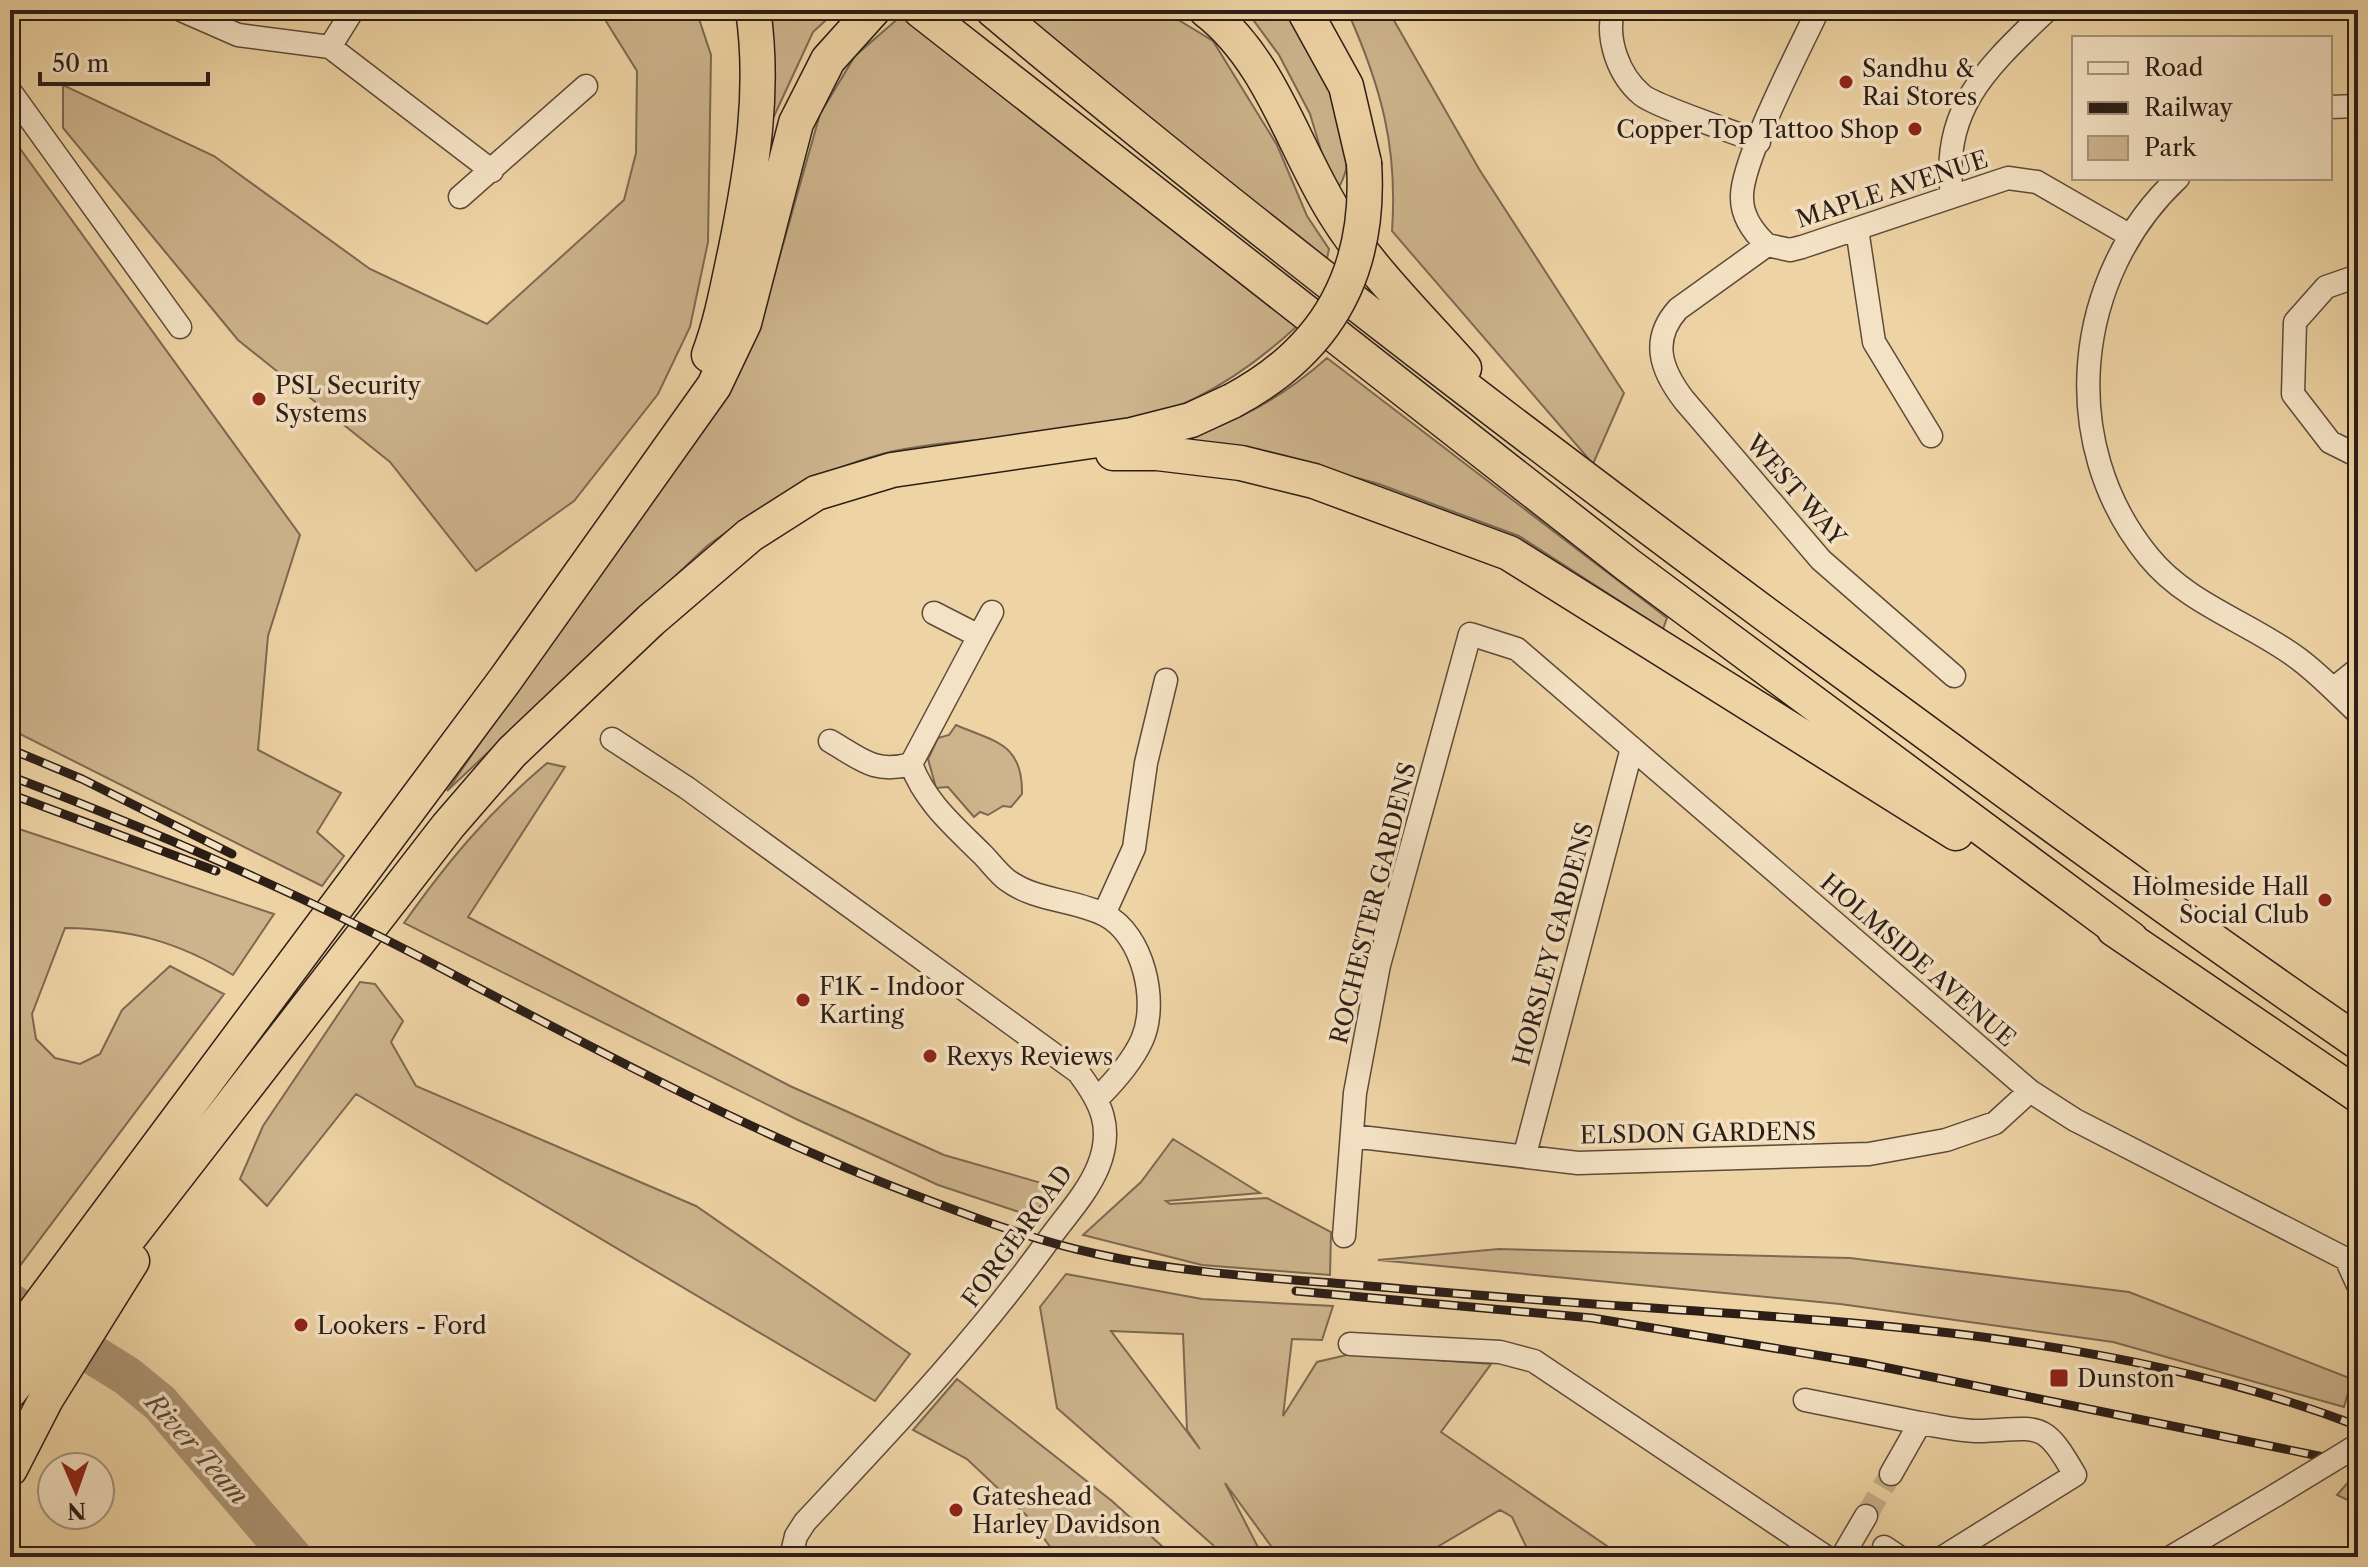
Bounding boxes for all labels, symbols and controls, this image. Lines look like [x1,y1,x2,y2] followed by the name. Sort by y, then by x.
[40,36,208,86] scale bar
[2072,36,2332,180] legend
[52,49,109,78] text: 50 m
[2144,53,2204,82] text: Road
[1862,54,1977,111] place label: Sandhu & Rai Stores
[1837,73,1855,91] marker: Sandhu & Rai Stores
[2144,93,2234,122] text: Railway
[1616,115,1899,144] place label: Copper Top Tattoo Shop
[1906,120,1924,138] marker: Copper Top Tattoo Shop
[2144,133,2197,162] text: Park
[1792,144,1992,234] street label: MAPLE AVENUE
[275,371,422,428] place label: PSL Security Systems
[250,390,268,408] marker: PSL Security Systems
[1739,428,1853,552] street label: WEST WAY
[1324,759,1422,1047] street label: ROCHESTER GARDENS
[1507,819,1599,1069] street label: HORSLEY GARDENS
[1814,867,2022,1053] street label: HOLMSIDE AVENUE
[2132,872,2309,929] place label: Holmeside Hall Social Club
[2316,891,2334,909] marker: Holmeside Hall Social Club
[819,972,965,1029] place label: F1K - Indoor Karting
[794,991,812,1009] marker: F1K - Indoor Karting
[946,1042,1113,1071] place label: Rexys Reviews
[921,1047,939,1065] marker: Rexys Reviews
[1580,1116,1816,1150] street label: ELSDON GARDENS
[956,1159,1078,1313] street label: FORGE ROAD
[317,1311,487,1340] place label: Lookers - Ford
[292,1316,310,1334] marker: Lookers - Ford
[2077,1364,2175,1393] place label: Dunston
[2048,1367,2070,1389] marker: Dunston
[137,1385,255,1511] water label: River Team
[36,1451,116,1531] north arrow
[972,1482,1161,1539] place label: Gateshead Harley Davidson
[67,1497,87,1524] text: N
[947,1501,965,1519] marker: Gateshead Harley Davidson

